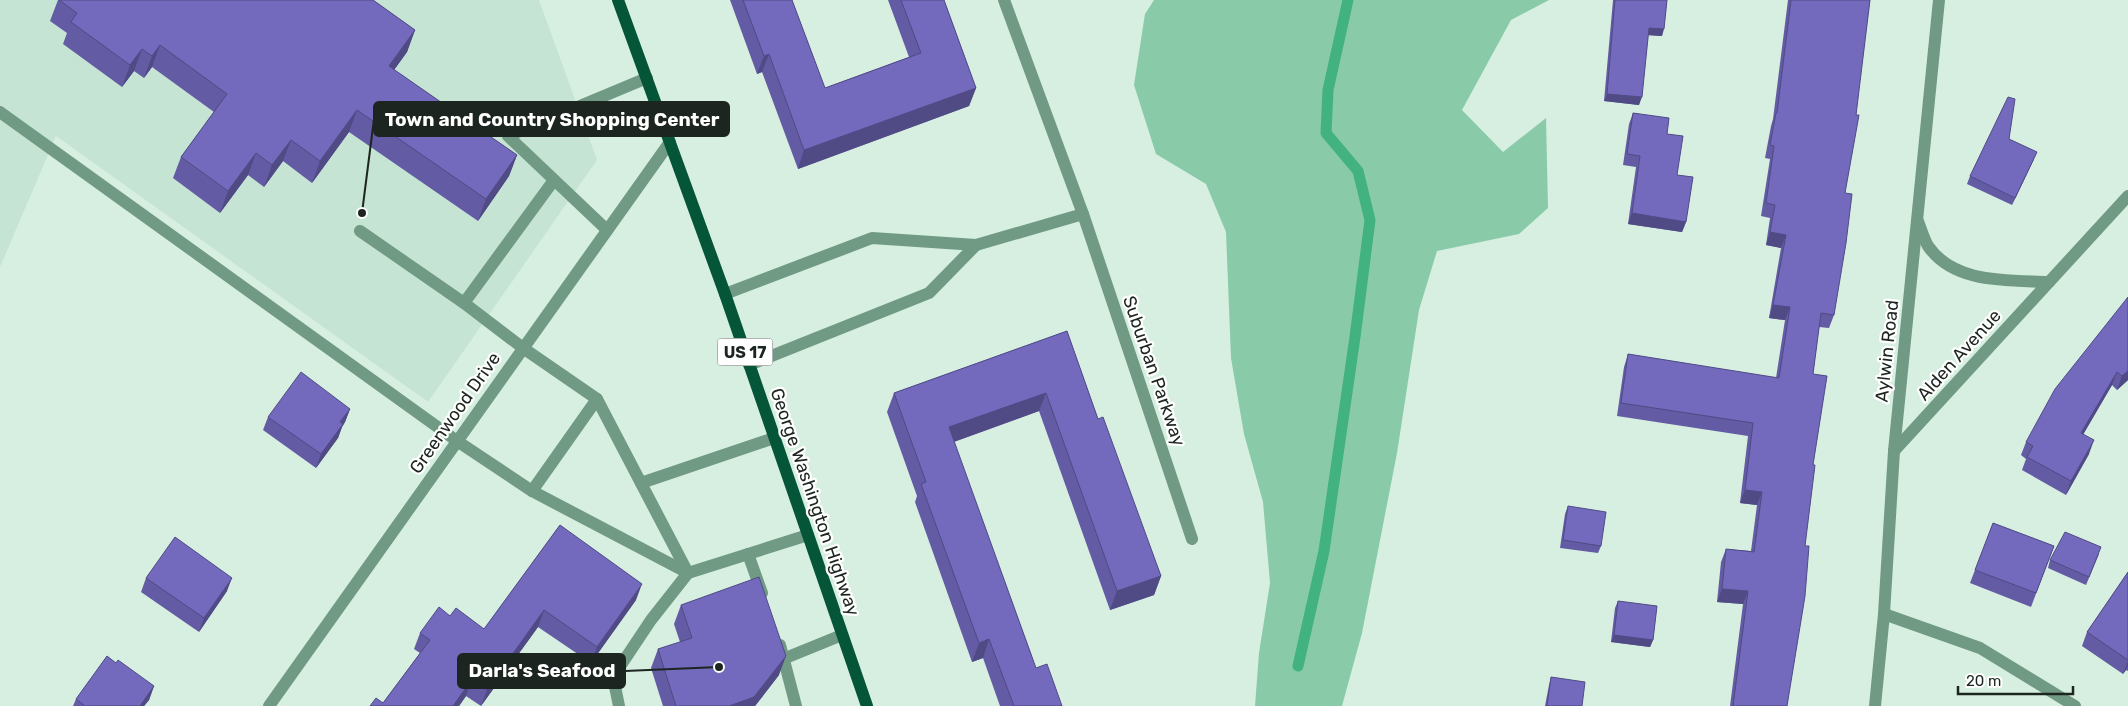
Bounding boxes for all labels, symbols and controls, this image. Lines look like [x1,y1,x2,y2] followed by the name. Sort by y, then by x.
[374,102,729,136] callout: Town and Country Shopping Center
[385,108,720,131] text: Town and Country Shopping Center
[1118,293,1190,449] street label: Suburban Parkway
[1871,299,1903,403] street label: Aylwin Road
[1912,305,2006,405] street label: Alden Avenue
[718,338,772,366] road number: US 17
[405,348,505,478] street label: Greenwood Drive
[766,385,864,619] street label: George Washington Highway
[458,654,625,688] callout: Darla's Seafood
[468,659,616,682] text: Darla's Seafood
[1958,664,2073,696] scale bar
[1966,672,2001,690] text: 20 m

